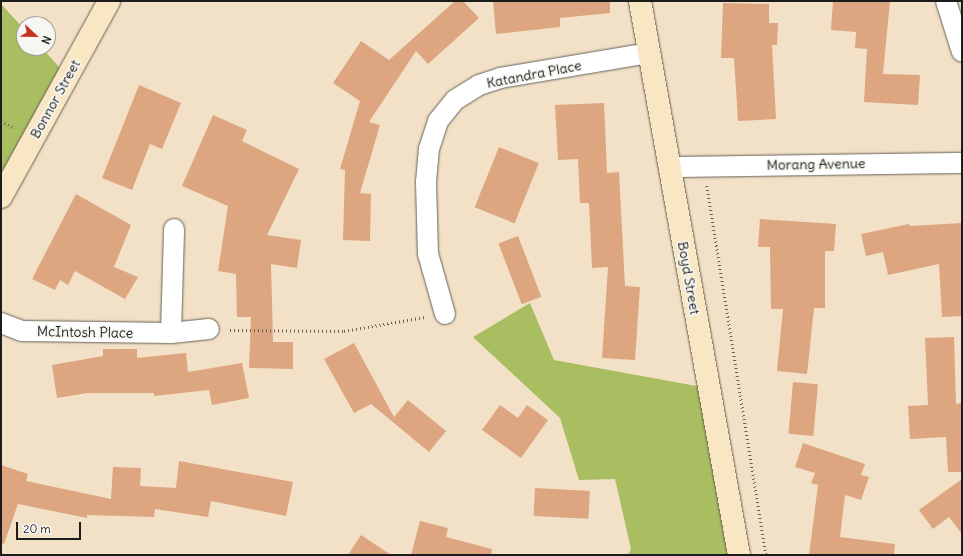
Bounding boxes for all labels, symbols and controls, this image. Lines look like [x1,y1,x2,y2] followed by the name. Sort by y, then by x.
[16,16,56,56] north arrow
[38,34,54,46] text: N
[26,57,84,141] street label: Bonnor Street
[485,57,583,91] street label: Katandra Place
[766,155,866,173] street label: Morang Avenue
[674,240,704,316] street label: Boyd Street
[37,323,133,341] street label: McIntosh Place
[18,514,83,540] scale bar
[23,521,51,536] text: 20 m

